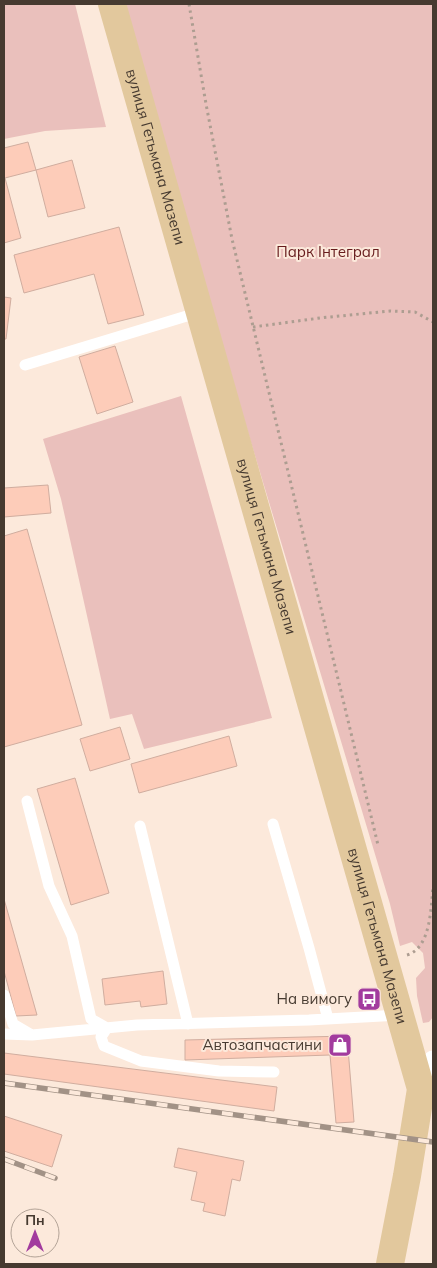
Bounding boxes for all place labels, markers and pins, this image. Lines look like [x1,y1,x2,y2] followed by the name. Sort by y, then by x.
[356,986,382,1012] bus stop icon: На вимогу
[277,989,352,1008] place label: На вимогу
[327,1032,353,1058] shop icon: Автозапчастини
[202,1035,322,1054] place label: Автозапчастини

